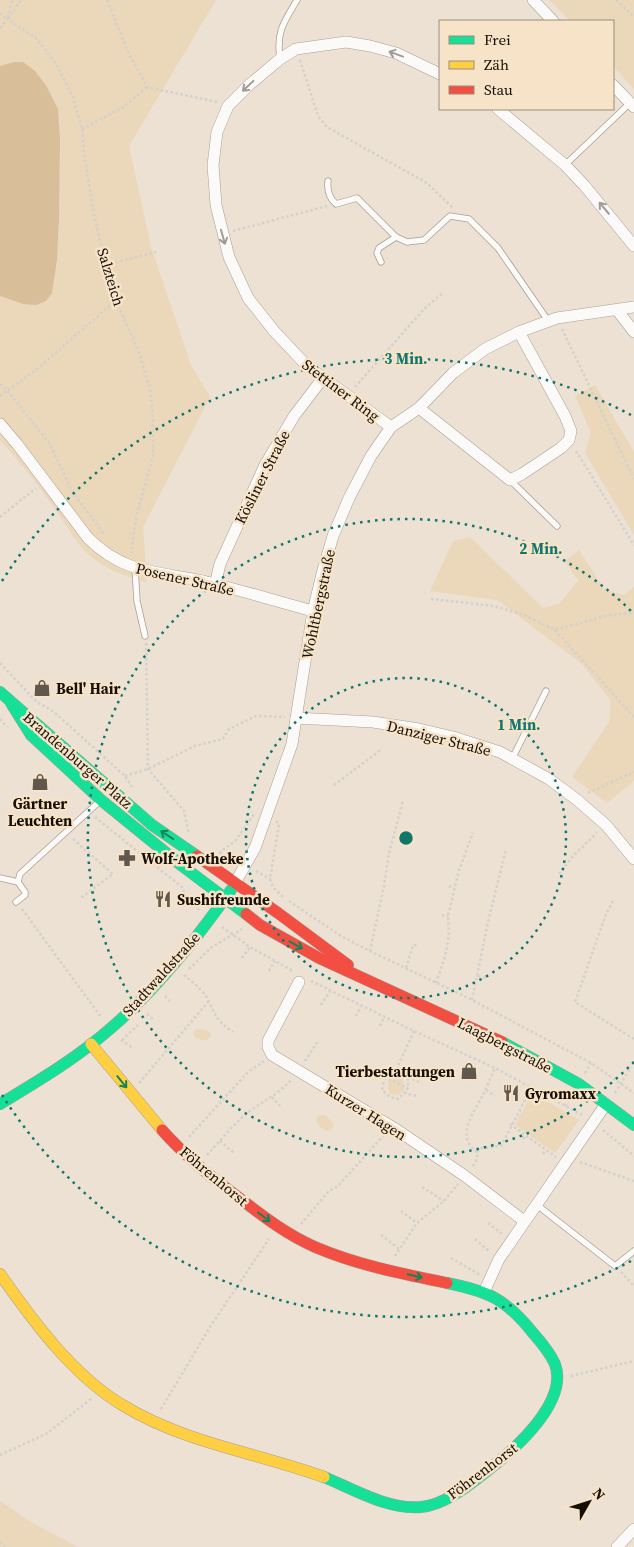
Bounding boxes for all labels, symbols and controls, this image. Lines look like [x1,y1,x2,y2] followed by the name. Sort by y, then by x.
[439,20,614,110] legend
[484,29,511,50] text: Frei
[389,49,404,58] one-way arrow
[484,54,509,75] text: Zäh
[484,79,513,100] text: Stau
[242,80,255,92] one-way arrow
[598,202,609,215] one-way arrow
[219,228,228,244] one-way arrow
[92,245,130,309] street label: Salzteich
[384,348,428,369] text: 3 Min.
[298,354,384,426] street label: Stettiner Ring
[229,426,295,527] street label: Kösliner Straße
[519,538,563,559] text: 2 Min.
[296,547,340,661] street label: Wohltbergstraße
[134,557,237,601] street label: Posener Straße
[32,678,52,698] shop icon: Bell' Hair
[56,678,120,699] place label: Bell' Hair
[19,707,137,813] street label: Brandenburger Platz
[497,714,541,735] text: 1 Min.
[385,715,494,761] street label: Danziger Straße
[30,772,50,792] shop icon: Gärtner Leuchten
[8,793,72,831] place label: Gärtner Leuchten
[397,829,415,847] centre of rings
[160,830,174,840] one-way arrow
[117,848,137,868] pharmacy icon: Wolf-Apotheke
[141,848,244,869] place label: Wolf-Apotheke
[153,889,173,909] restaurant icon: Sushifreunde
[177,889,270,910] place label: Sushifreunde
[117,927,205,1021] street label: Stadtwaldstraße
[288,940,303,950] one-way arrow
[454,1012,556,1078] street label: Laagbergstraße
[335,1061,455,1082] place label: Tierbestattungen
[459,1061,479,1081] shop icon: Tierbestattungen
[116,1075,127,1088] one-way arrow
[321,1079,411,1145] street label: Kurzer Hagen
[501,1083,521,1103] restaurant icon: Gyromaxx
[525,1083,597,1104] place label: Gyromaxx
[175,1141,253,1211] street label: Föhrenhorst
[257,1212,270,1223] one-way arrow
[406,1272,422,1281] one-way arrow
[443,1438,522,1504] street label: Föhrenhorst
[564,1477,614,1527] north arrow
[588,1484,610,1504] text: N

